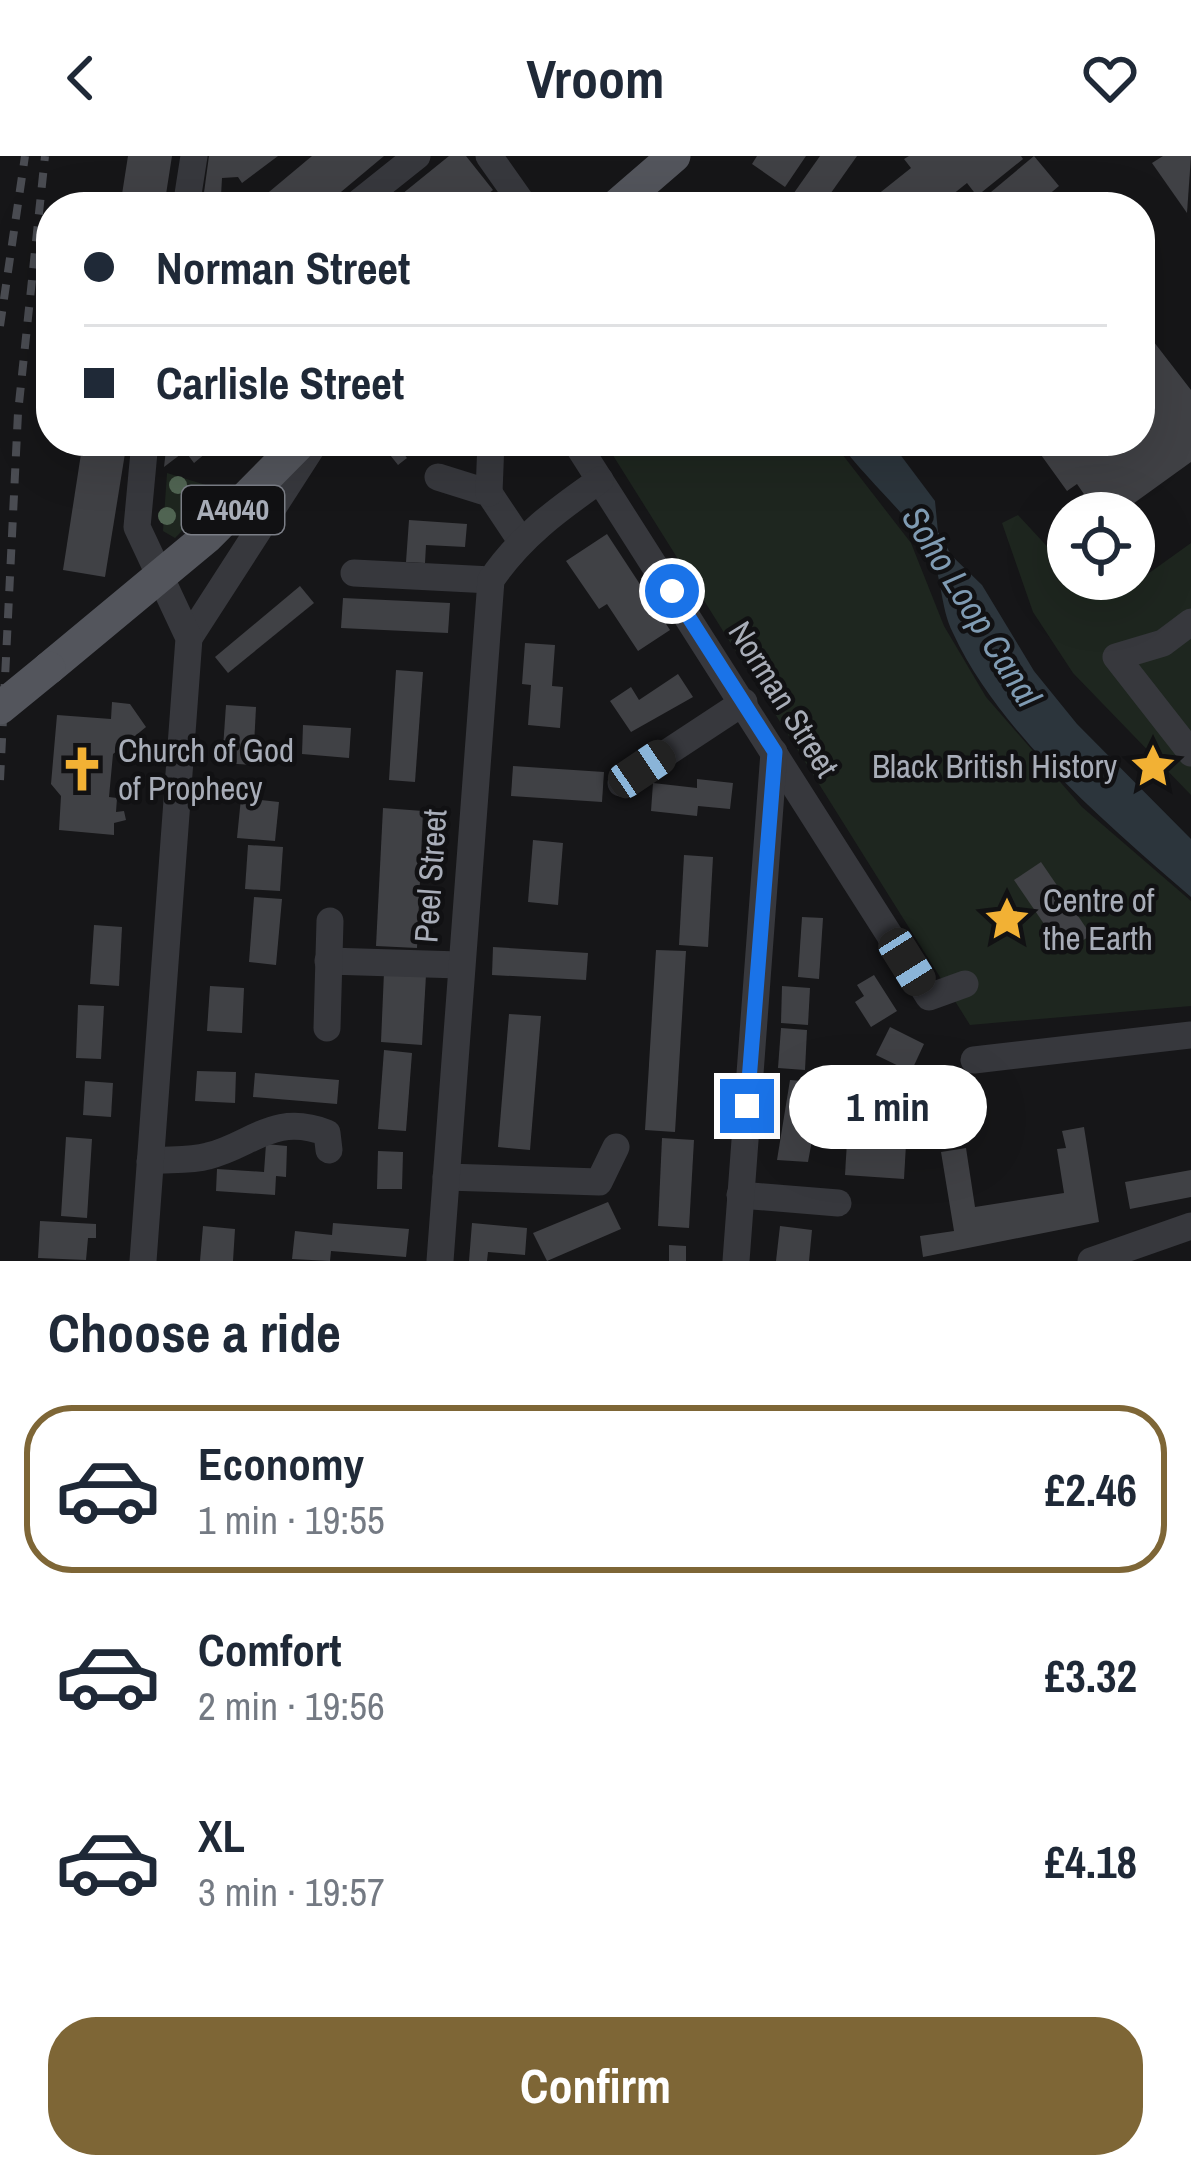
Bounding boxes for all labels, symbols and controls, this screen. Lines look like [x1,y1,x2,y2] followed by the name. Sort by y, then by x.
[527,42,664,115] text: Vroom
[48,45,114,111] icon: back
[1077,45,1143,111] icon: heart
[156,237,410,298] text: Norman Street
[156,352,404,413] text: Carlisle Street
[182,486,284,534] road number: A4040
[1047,492,1155,600] map controls
[1047,492,1155,600] button: locate
[891,497,1054,717] water label: Soho Loop Canal
[645,564,699,618] route start
[719,613,849,785] street label: Norman Street
[118,728,294,810] place label: Church of God of Prophecy
[602,734,682,804] car
[1128,741,1178,791] place icon: Black British History
[57,744,107,794] church icon: Church of God of Prophecy
[872,744,1117,788] place label: Black British History
[403,808,457,944] street label: Peel Street
[1043,878,1155,960] place label: Centre of the Earth
[982,894,1032,944] place icon: Centre of the Earth
[873,922,941,1002] car
[789,1064,987,1148] callout: 1 min
[720,1079,774,1133] route end
[846,1081,930,1133] text: 1 min
[48,1296,341,1369] text: Choose a ride
[198,1433,364,1494] text: Economy
[54,1435,162,1543] icon: car
[1045,1459,1137,1520] text: £2.46
[198,1494,385,1546] text: 1 min · 19:55
[198,1619,341,1680] text: Comfort
[54,1621,162,1729] icon: car
[1045,1645,1137,1706] text: £3.32
[198,1680,385,1732] text: 2 min · 19:56
[198,1805,245,1866] text: XL
[54,1807,162,1915] icon: car
[1045,1831,1137,1892] text: £4.18
[198,1866,385,1918] text: 3 min · 19:57
[48,2017,1143,2155] button: Confirm

